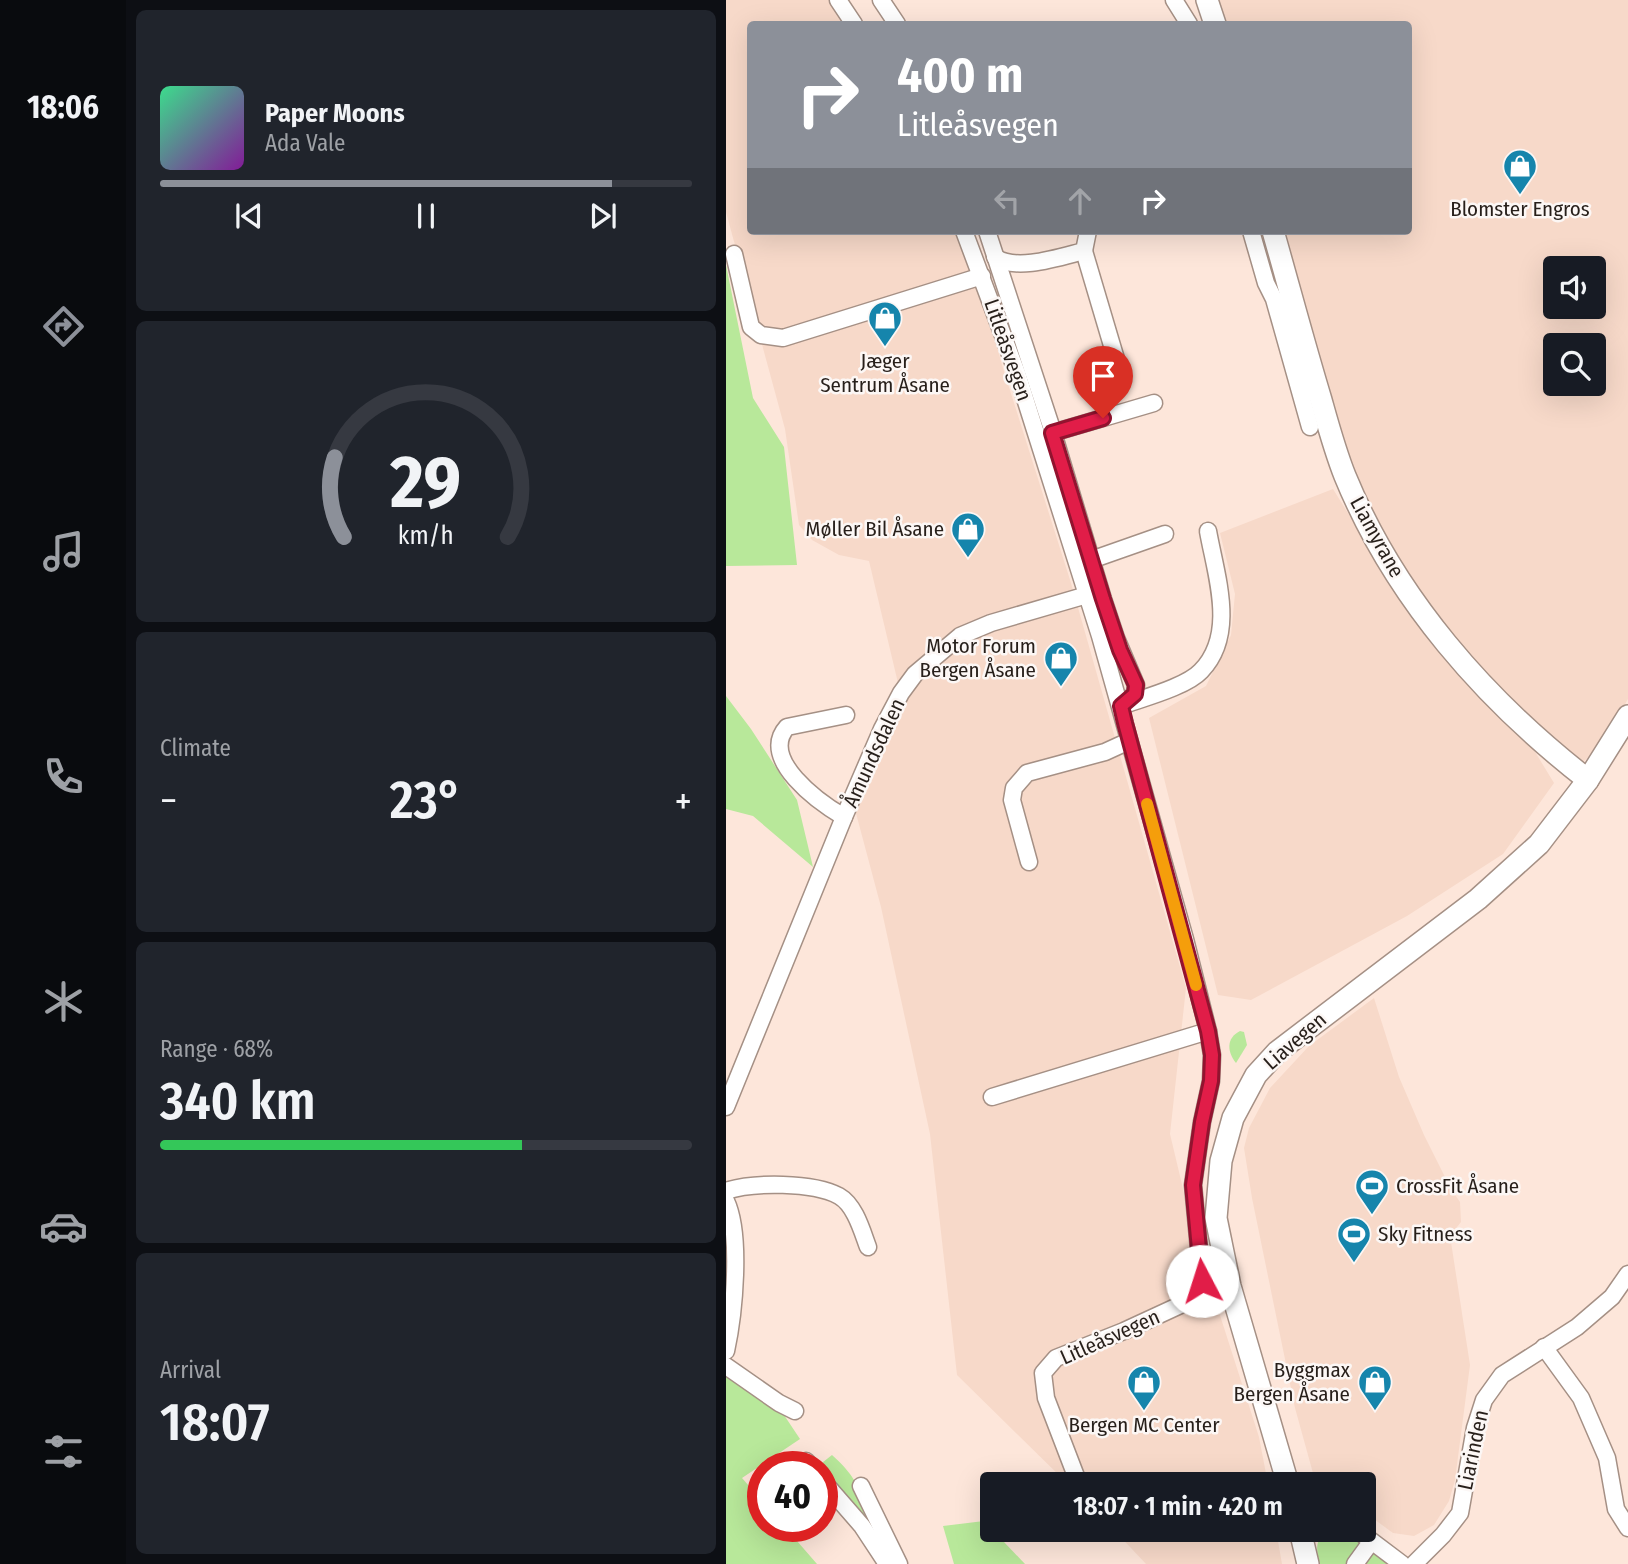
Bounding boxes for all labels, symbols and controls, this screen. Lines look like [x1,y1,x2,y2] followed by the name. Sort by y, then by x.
[897,46,1023,105] text: 400 m
[782,49,873,140] icon: right
[27,88,99,126] text: 18:06
[265,98,405,129] text: Paper Moons
[897,106,1059,144] text: Litleåsvegen
[265,129,345,157] text: Ada Vale
[1501,147,1539,196] shop icon: Blomster Engros
[988,182,1026,220] icon: left
[1061,182,1099,220] icon: ahead
[1134,182,1172,220] icon: right
[1450,196,1590,222] place label: Blomster Engros
[230,197,268,235] icon: previous
[407,197,445,235] icon: pause
[584,197,622,235] icon: next
[1543,256,1606,396] map controls
[1543,256,1606,319] button: sound
[978,296,1038,404] street label: Litleåsvegen
[866,299,904,348] shop icon: Jæger Sentrum Åsane
[39,302,88,351] icon: directions
[1543,333,1606,396] button: search
[1073,346,1133,418] pin
[820,348,950,398] place label: Jæger Sentrum Åsane
[1084,357,1122,395] icon: arrive
[390,440,461,527] text: 29
[1344,492,1410,582] street label: Liamyrane
[949,510,987,559] shop icon: Møller Bil Åsane
[806,516,944,542] place label: Møller Bil Åsane
[398,521,454,551] text: km/h
[39,527,88,576] icon: music
[920,633,1036,683] place label: Motor Forum Bergen Åsane
[1042,639,1080,688] shop icon: Motor Forum Bergen Åsane
[837,694,911,812] street label: Åmundsdalen
[160,734,231,762] text: Climate
[39,752,88,801] icon: phone
[390,769,462,832] text: 23°
[160,778,177,824] text: −
[675,778,692,824] text: +
[39,977,88,1026] icon: climate
[1258,1007,1332,1075] street label: Liavegen
[160,1035,273,1063] text: Range · 68%
[160,1070,315,1133] text: 340 km
[1353,1167,1391,1216] sports icon: CrossFit Åsane
[1396,1173,1519,1199] place label: CrossFit Åsane
[39,1202,88,1251] icon: car
[1335,1215,1373,1264] sports icon: Sky Fitness
[1378,1221,1472,1247] place label: Sky Fitness
[1165,1244,1239,1318] position arrow
[1056,1304,1164,1370] street label: Litleåsvegen
[160,1356,221,1384] text: Arrival
[1234,1357,1351,1407] place label: Byggmax Bergen Åsane
[1125,1363,1163,1412] shop icon: Bergen MC Center
[1356,1363,1394,1412] shop icon: Byggmax Bergen Åsane
[160,1391,270,1454] text: 18:07
[1452,1408,1494,1492] street label: Liarinden
[1068,1412,1220,1438] place label: Bergen MC Center
[39,1427,88,1476] icon: filters
[747,1451,838,1542] speed limit sign: 40
[1073,1491,1283,1522] text: 18:07 · 1 min · 420 m

